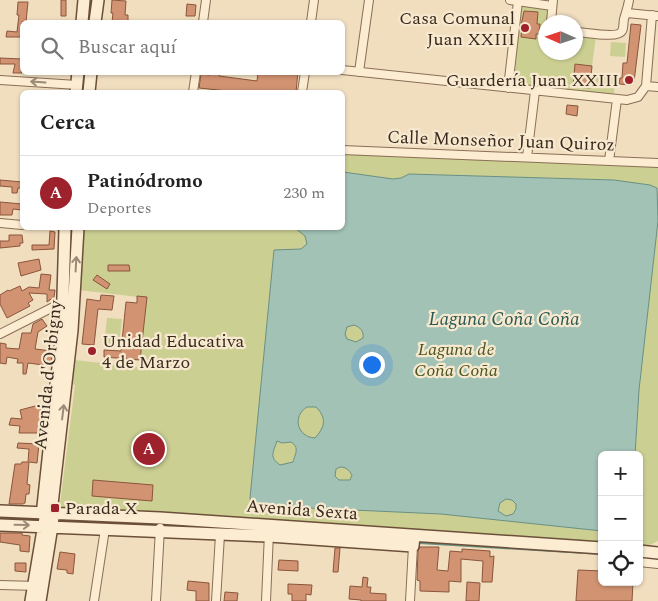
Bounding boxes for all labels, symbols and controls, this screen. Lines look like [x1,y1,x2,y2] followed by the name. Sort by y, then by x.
[399,5,515,53] place label: Casa Comunal Juan XXIII
[538,15,583,60] north arrow
[20,20,345,75] search box
[519,22,531,34] marker: Casa Comunal Juan XXIII
[78,33,177,62] text: Buscar aquí
[38,34,66,62] icon: search
[446,67,619,94] place label: Guardería Juan XXIII
[623,74,635,86] marker: Guardería Juan XXIII
[31,78,47,87] one-way arrow
[40,107,95,139] text: Cerca
[387,124,615,158] street label: Calle Monseñor Juan Quiroz
[87,167,203,196] text: Patinódromo
[50,181,62,205] text: A
[283,181,325,205] text: 230 m
[87,196,152,220] text: Deportes
[72,256,81,272] one-way arrow
[27,298,69,451] street label: Avenida d'Orbigny
[428,305,580,334] water label: Laguna Coña Coña
[102,328,245,376] place label: Unidad Educativa 4 de Marzo
[414,336,498,384] park label: Laguna de Coña Coña
[86,345,98,357] marker: Unidad Educativa 4 de Marzo
[359,352,385,378] your location
[58,405,68,421] one-way arrow
[133,430,165,468] pin: A
[598,451,643,586] map controls
[598,451,643,496] button: +
[245,493,359,527] street label: Avenida Sexta
[65,495,138,522] place label: Parada X
[598,496,643,541] button: −
[49,502,61,514] marker: Parada X
[14,520,30,530] one-way arrow
[598,541,643,586] button: locate

